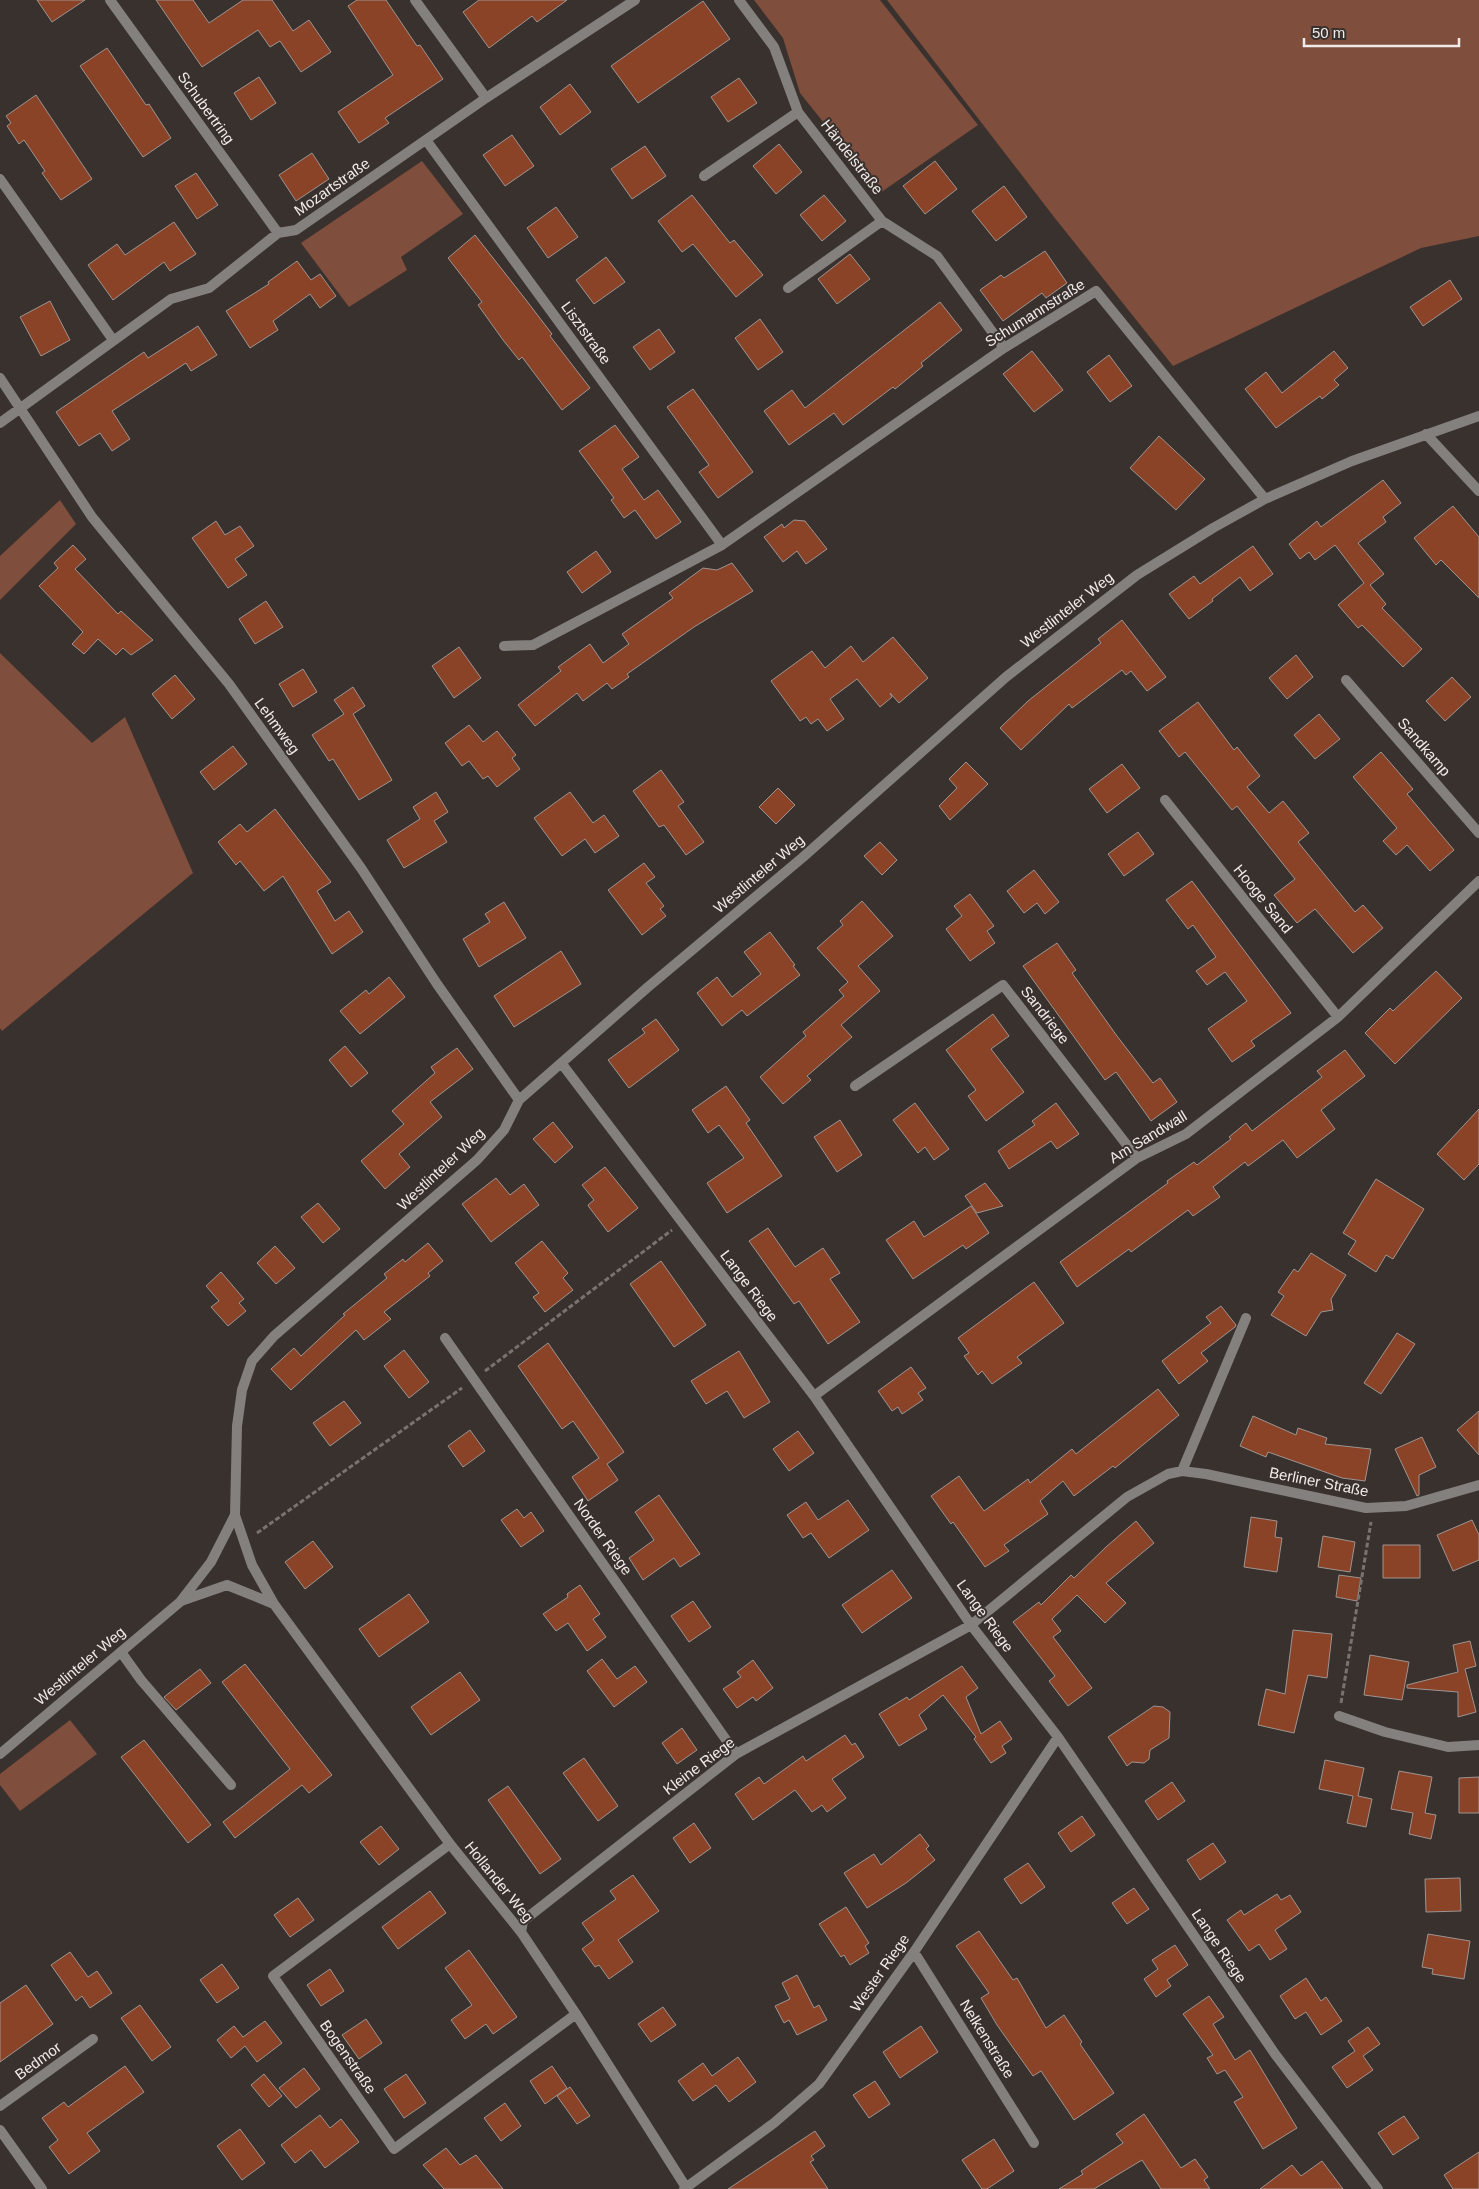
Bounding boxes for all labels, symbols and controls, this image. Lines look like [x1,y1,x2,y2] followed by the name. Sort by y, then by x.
[1304,15,1459,47] scale bar
[1312,24,1345,41] text: 50 m
[175,68,238,147] street label: Schubertring
[818,116,887,197] street label: Händelstraße
[291,154,373,219] street label: Mozartstraße
[982,275,1088,350] street label: Schumannstraße
[558,298,615,367] street label: Lisztstraße
[1017,568,1116,651] street label: Westlinteler Weg
[251,694,303,757] street label: Lehmweg
[1394,714,1454,779] street label: Sandkamp
[710,831,807,916] street label: Westlinteler Weg
[1231,861,1296,936] street label: Hooge Sand
[1018,983,1073,1047] street label: Sandriege
[1106,1107,1190,1166] street label: Am Sandwall
[394,1124,488,1213] street label: Westlinteler Weg
[717,1247,782,1325] street label: Lange Riege
[1268,1464,1370,1499] street label: Berliner Straße
[571,1495,636,1578] street label: Norder Riege
[954,1576,1017,1655] street label: Lange Riege
[31,1623,128,1708] street label: Westlinteler Weg
[660,1733,738,1798] street label: Kleine Riege
[462,1838,537,1925] street label: Hollander Weg
[1189,1906,1250,1986] street label: Lange Riege
[847,1931,913,2015] street label: Wester Riege
[957,1996,1018,2081] street label: Nelkenstraße
[317,2017,380,2097] street label: Bogenstraße
[11,2038,64,2083] street label: Bedmor

